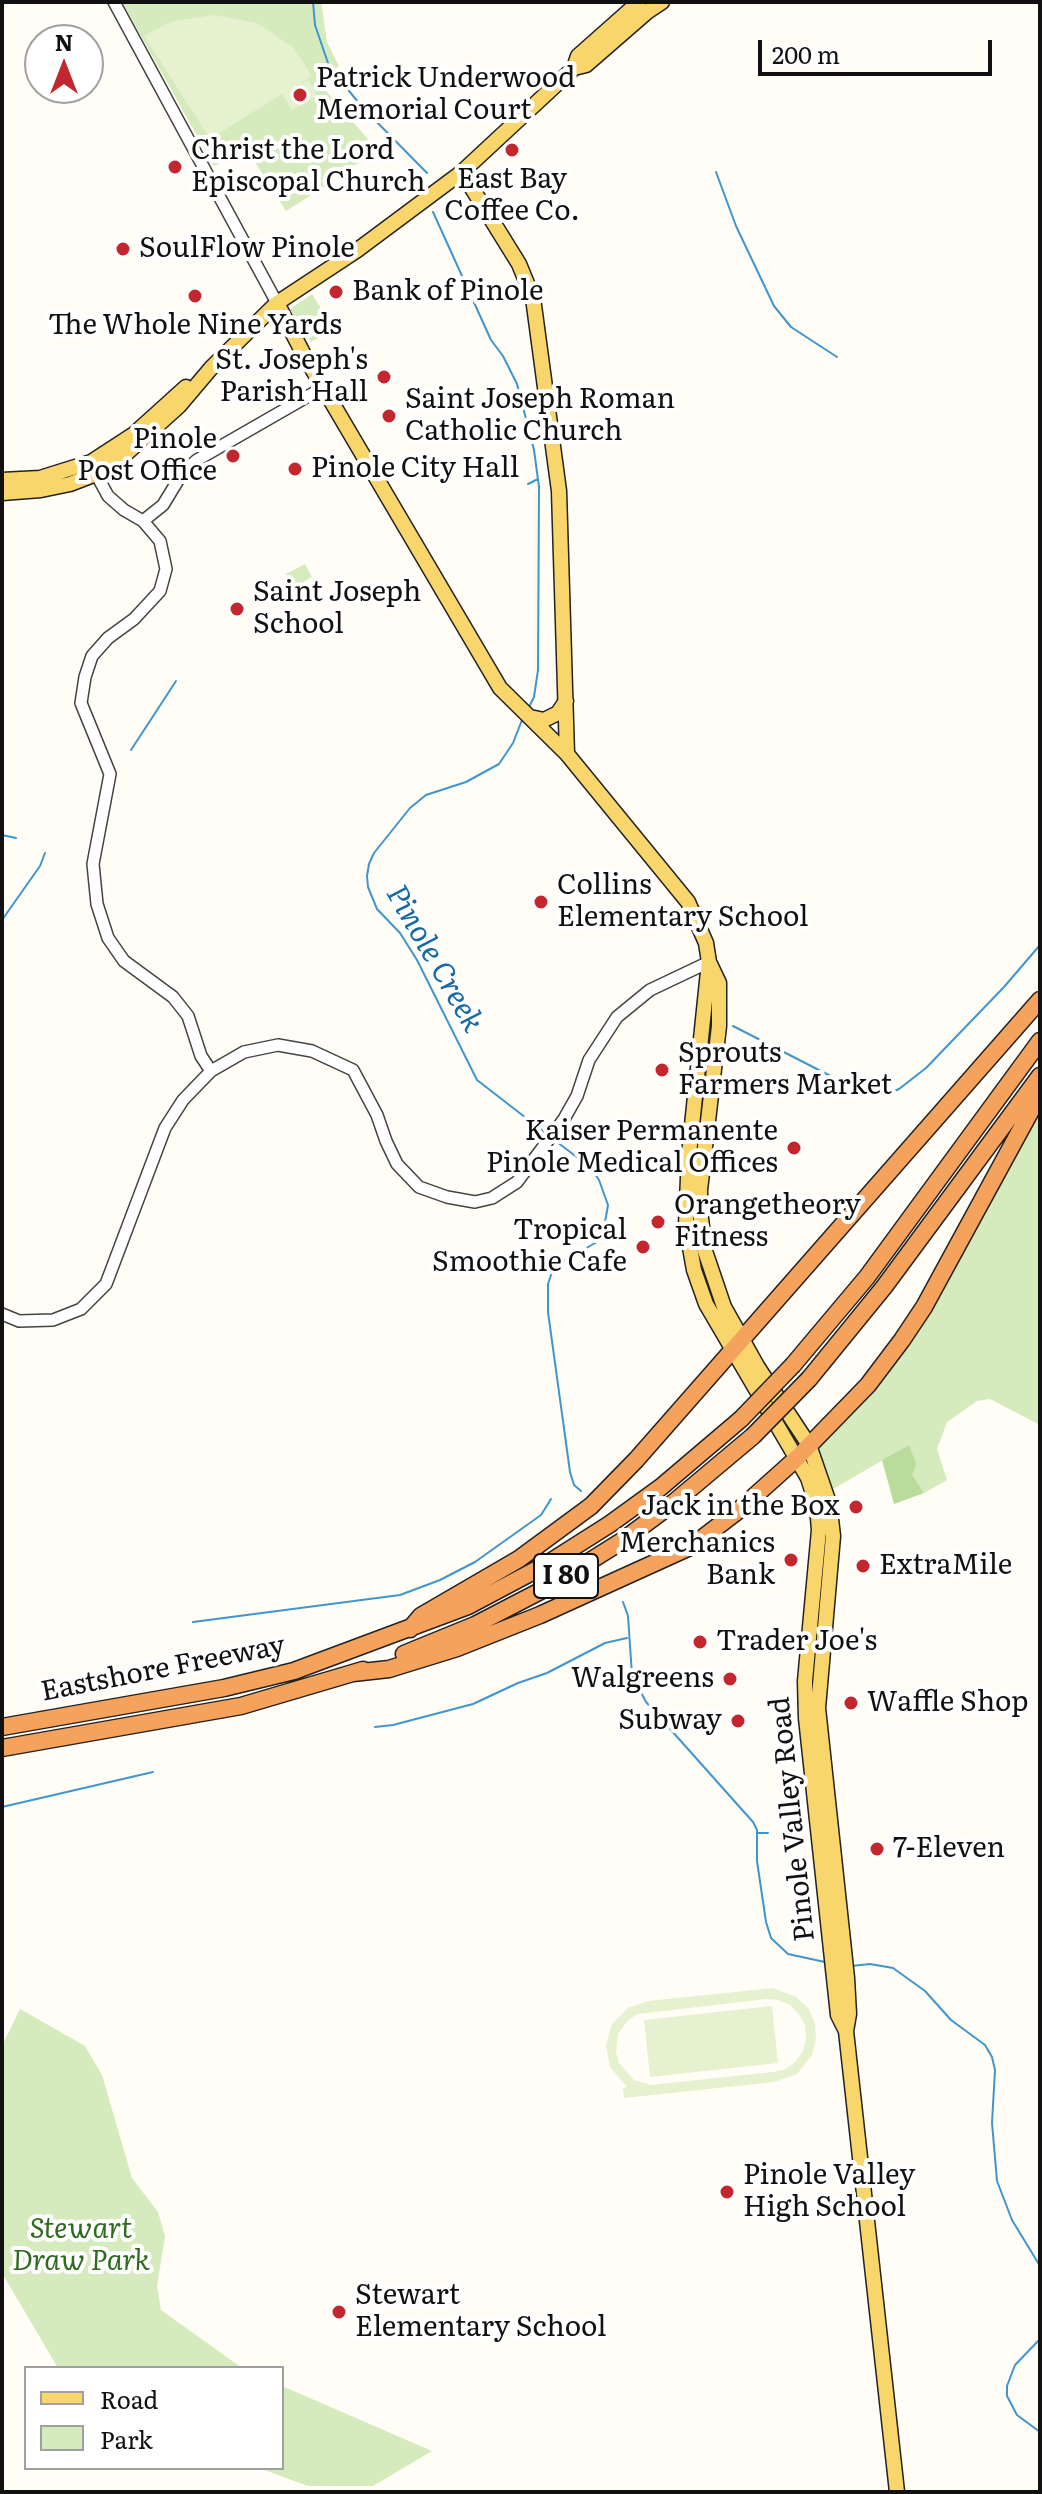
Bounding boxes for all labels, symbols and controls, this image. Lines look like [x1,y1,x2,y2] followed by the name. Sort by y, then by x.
[24,24,104,104] north arrow
[762,24,996,74] scale bar
[55,25,73,58] text: N
[772,36,840,71] text: 200 m
[316,62,575,128] place label: Patrick Underwood Memorial Court
[291,86,309,104] marker: Patrick Underwood Memorial Court
[191,134,426,200] place label: Christ the Lord Episcopal Church
[503,141,521,159] marker: East Bay Coffee Co.
[166,158,184,176] marker: Christ the Lord Episcopal Church
[444,163,580,229] place label: East Bay Coffee Co.
[139,232,355,266] place label: SoulFlow Pinole
[114,240,132,258] marker: SoulFlow Pinole
[352,275,543,309] place label: Bank of Pinole
[327,283,345,301] marker: Bank of Pinole
[186,287,204,305] marker: The Whole Nine Yards
[48,309,342,343] place label: The Whole Nine Yards
[215,344,368,410] place label: St. Joseph's Parish Hall
[375,368,393,386] marker: St. Joseph's Parish Hall
[405,383,675,449] place label: Saint Joseph Roman Catholic Church
[380,407,398,425] marker: Saint Joseph Roman Catholic Church
[77,423,217,489] place label: Pinole Post Office
[224,447,242,465] marker: Pinole Post Office
[311,452,519,486] place label: Pinole City Hall
[286,460,304,478] marker: Pinole City Hall
[253,576,421,642] place label: Saint Joseph School
[228,600,246,618] marker: Saint Joseph School
[557,869,808,935] place label: Collins Elementary School
[377,879,491,1039] water label: Pinole Creek
[532,893,550,911] marker: Collins Elementary School
[678,1037,892,1103] place label: Sprouts Farmers Market
[653,1061,671,1079] marker: Sprouts Farmers Market
[486,1115,778,1181] place label: Kaiser Permanente Pinole Medical Offices
[785,1139,803,1157] marker: Kaiser Permanente Pinole Medical Offices
[674,1189,861,1255] place label: Orangetheory Fitness
[649,1213,667,1231] marker: Orangetheory Fitness
[432,1214,627,1280] place label: Tropical Smoothie Cafe
[634,1238,652,1256] marker: Tropical Smoothie Cafe
[641,1490,840,1524] place label: Jack in the Box
[847,1498,865,1516] marker: Jack in the Box
[619,1527,775,1593] place label: Merchanics Bank
[879,1549,1012,1583] place label: ExtraMile
[782,1551,800,1569] marker: Merchanics Bank
[534,1554,598,1598] road number: I 80
[854,1557,872,1575] marker: ExtraMile
[716,1625,877,1659] place label: Trader Joe's
[38,1629,288,1709] street label: Eastshore Freeway
[691,1633,709,1651] marker: Trader Joe's
[571,1662,714,1696] place label: Walgreens
[721,1670,739,1688] marker: Walgreens
[867,1686,1029,1720] place label: Waffle Shop
[842,1694,860,1712] marker: Waffle Shop
[763,1695,823,1943] street label: Pinole Valley Road
[618,1704,722,1738] place label: Subway
[729,1712,747,1730] marker: Subway
[893,1832,1005,1866] place label: 7-Eleven
[868,1840,886,1858] marker: 7-Eleven
[743,2159,915,2225] place label: Pinole Valley High School
[718,2183,736,2201] marker: Pinole Valley High School
[12,2213,150,2279] park label: Stewart Draw Park
[355,2279,606,2345] place label: Stewart Elementary School
[330,2303,348,2321] marker: Stewart Elementary School
[24,2366,284,2470] legend
[100,2381,158,2416] text: Road
[100,2421,153,2456] text: Park

